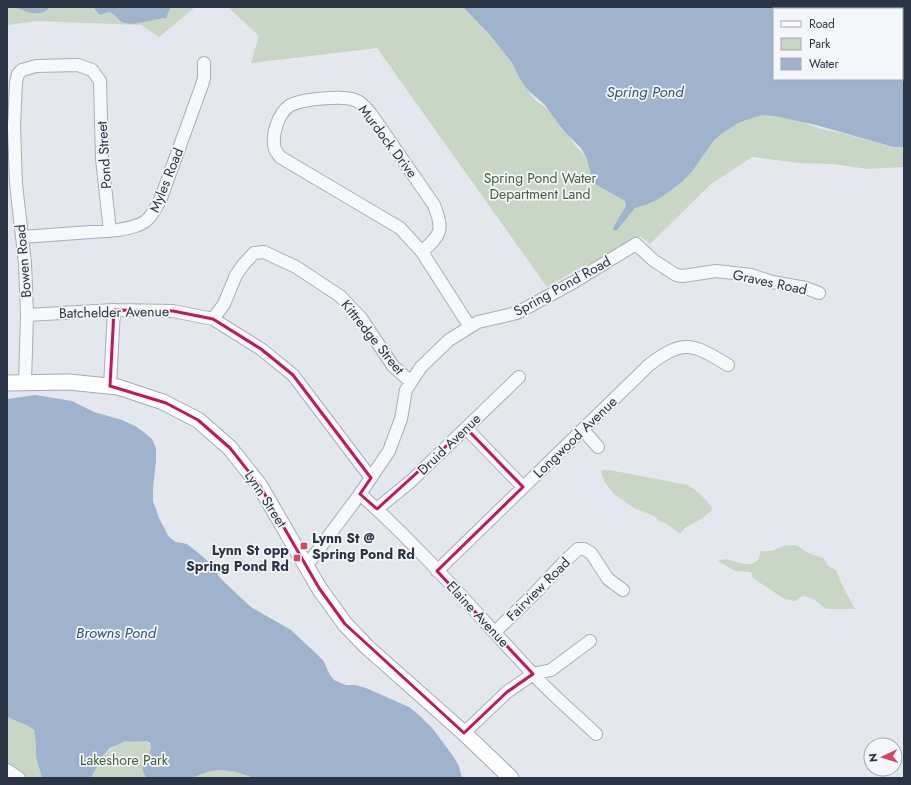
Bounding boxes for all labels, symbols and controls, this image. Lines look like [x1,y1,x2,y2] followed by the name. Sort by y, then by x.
[773,8,903,80] legend
[809,15,835,33] text: Road
[809,35,831,53] text: Park
[809,55,840,73] text: Water
[607,81,684,103] water label: Spring Pond
[354,100,422,182] street label: Murdock Drive
[92,120,116,190] street label: Pond Street
[144,145,188,215] street label: Myles Road
[484,168,597,204] park label: Spring Pond Water Department Land
[10,224,36,298] street label: Bowen Road
[510,251,614,321] street label: Spring Pond Road
[731,264,809,300] street label: Graves Road
[337,295,410,379] street label: Kittredge Street
[59,301,169,323] street label: Batchelder Avenue
[529,392,621,482] street label: Longwood Avenue
[413,409,485,479] street label: Druid Avenue
[240,467,292,532] street label: Lynn Street
[312,528,415,564] place label: Lynn St @ Spring Pond Rd
[186,540,289,576] place label: Lynn St opp Spring Pond Rd
[299,541,309,551] marker: Lynn St @ Spring Pond Rd
[292,553,302,563] marker: Lynn St opp Spring Pond Rd
[502,553,574,625] street label: Fairview Road
[442,577,514,651] street label: Elaine Avenue
[76,622,157,644] water label: Browns Pond
[863,737,903,777] north arrow
[80,750,169,770] park label: Lakeshore Park
[865,753,881,763] text: N

